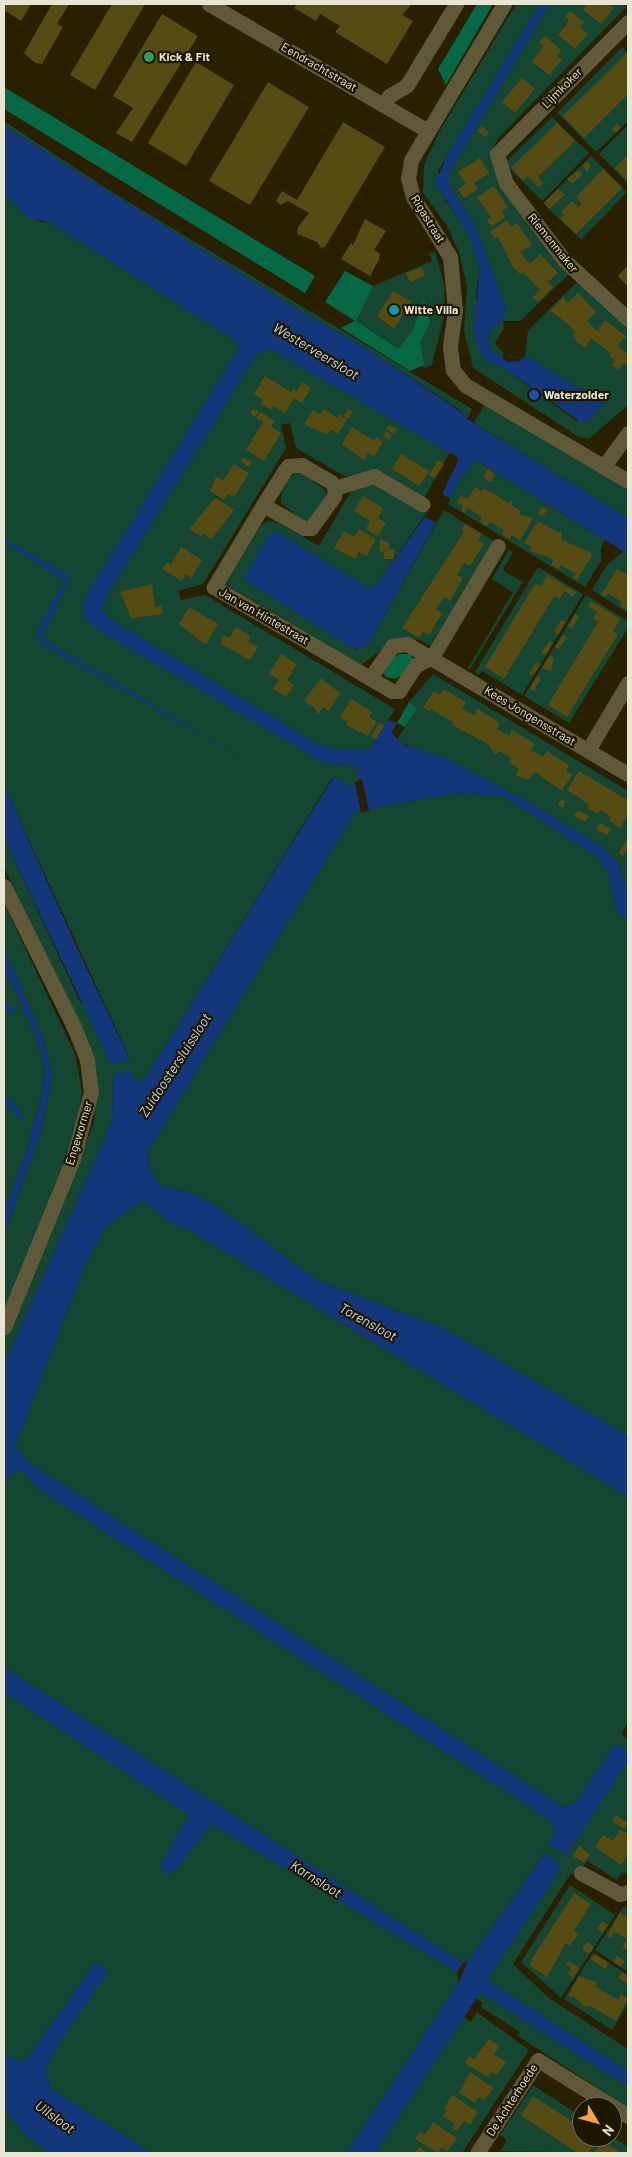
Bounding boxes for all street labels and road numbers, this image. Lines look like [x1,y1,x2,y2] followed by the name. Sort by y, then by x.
[279,39,359,95] street label: Eendrachtstraat
[539,65,585,111] street label: Lijmkoker
[408,192,448,246] street label: Rigastraat
[525,210,581,276] street label: Riemenmaker
[216,584,312,648] street label: Jan van Hintestraat
[482,683,578,749] street label: Kees Jongensstraat
[62,1099,96,1167] street label: Engewormer
[483,2061,541,2139] street label: De Achterhoede

